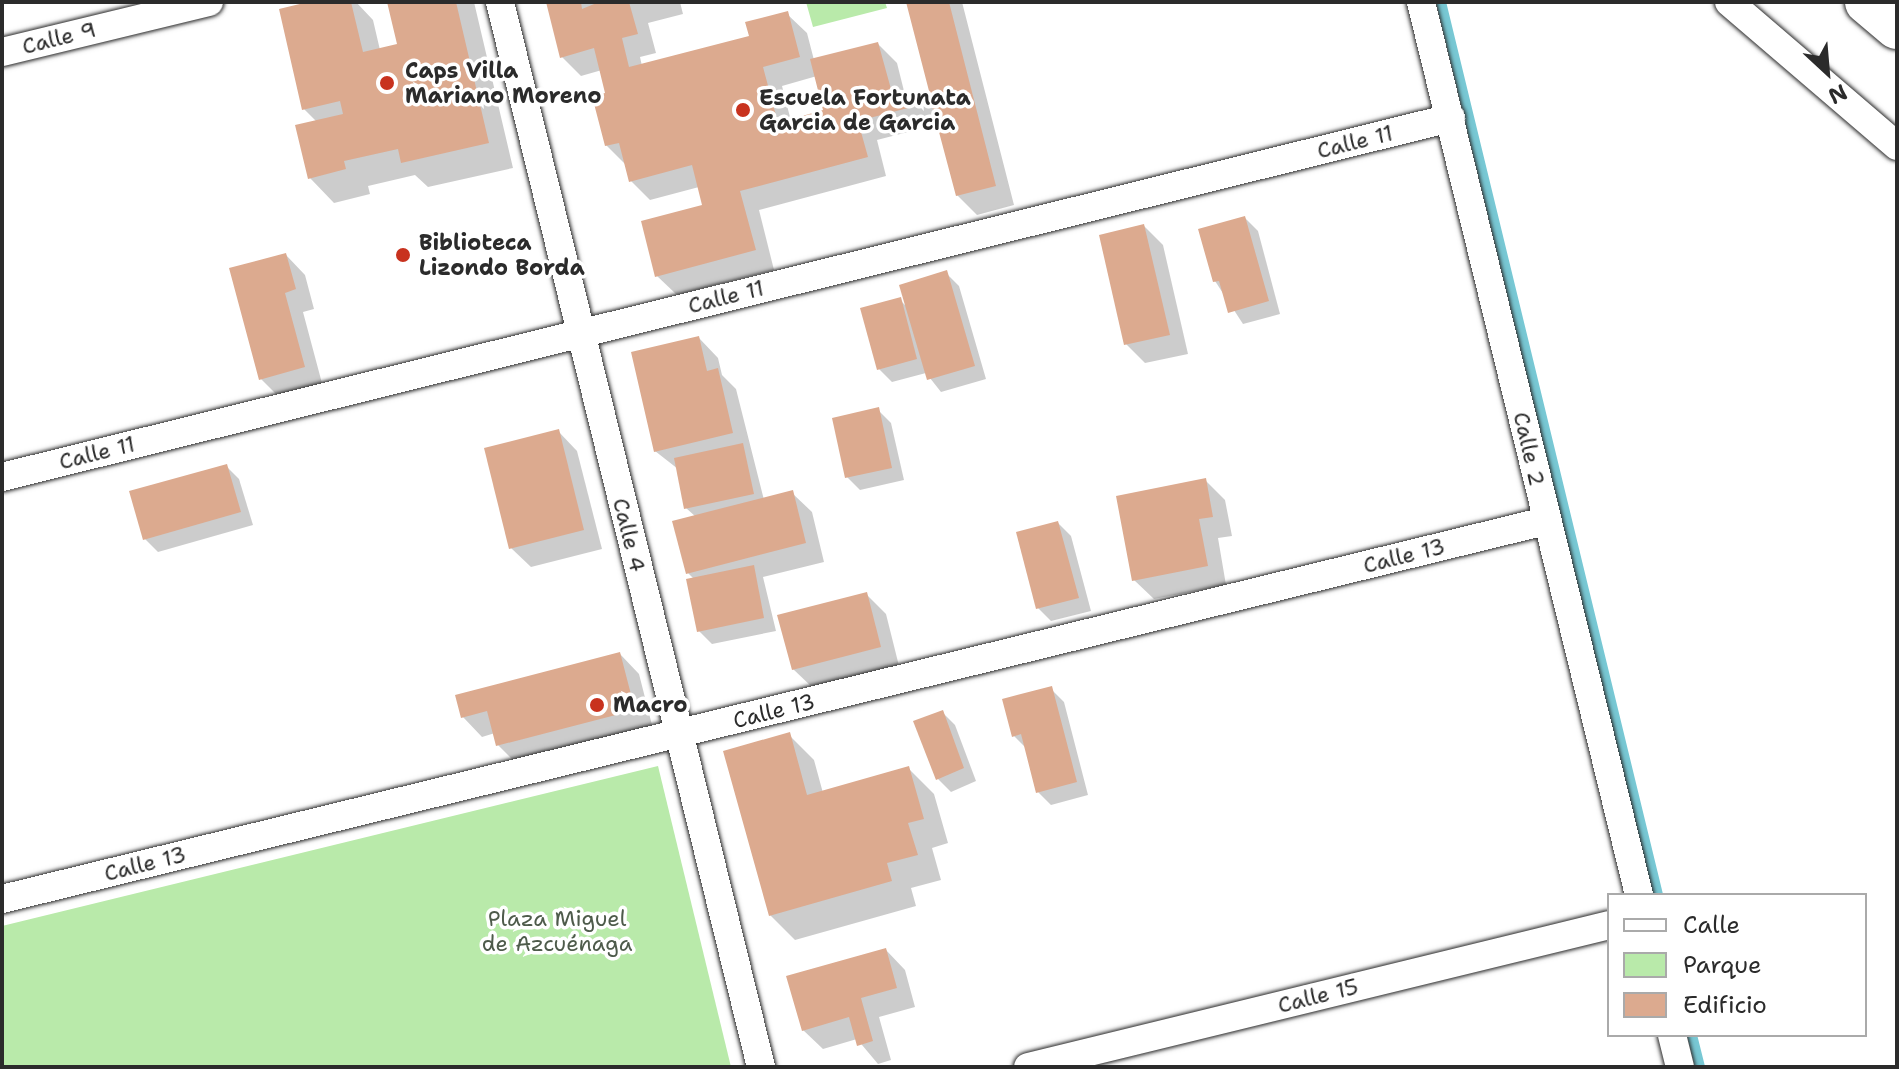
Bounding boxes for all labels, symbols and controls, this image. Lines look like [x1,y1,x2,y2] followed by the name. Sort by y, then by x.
[19,16,99,60] street label: Calle 9
[1787,32,1867,112] north arrow
[405,57,602,108] place label: Caps Villa Mariano Moreno
[376,72,398,94] marker: Caps Villa Mariano Moreno
[1824,77,1852,111] text: N
[759,84,971,136] place label: Escuela Fortunata Garcia de Garcia
[734,101,752,119] marker: Escuela Fortunata Garcia de Garcia
[1314,120,1396,164] street label: Calle 11
[419,229,585,280] place label: Biblioteca Lizondo Borda
[394,246,412,264] marker: Biblioteca Lizondo Borda
[685,275,767,319] street label: Calle 11
[1508,409,1550,489] street label: Calle 2
[56,431,138,475] street label: Calle 11
[607,495,651,575] street label: Calle 4
[1360,533,1448,579] street label: Calle 13
[730,688,818,734] street label: Calle 13
[613,692,688,718] place label: Macro
[588,696,606,714] marker: Macro
[101,841,189,887] street label: Calle 13
[1607,893,1867,1037] legend
[482,905,632,956] park label: Plaza Miguel de Azcuénaga
[1683,909,1740,941] text: Calle
[1683,949,1762,981] text: Parque
[1275,973,1361,1019] street label: Calle 15
[1683,989,1767,1021] text: Edificio

